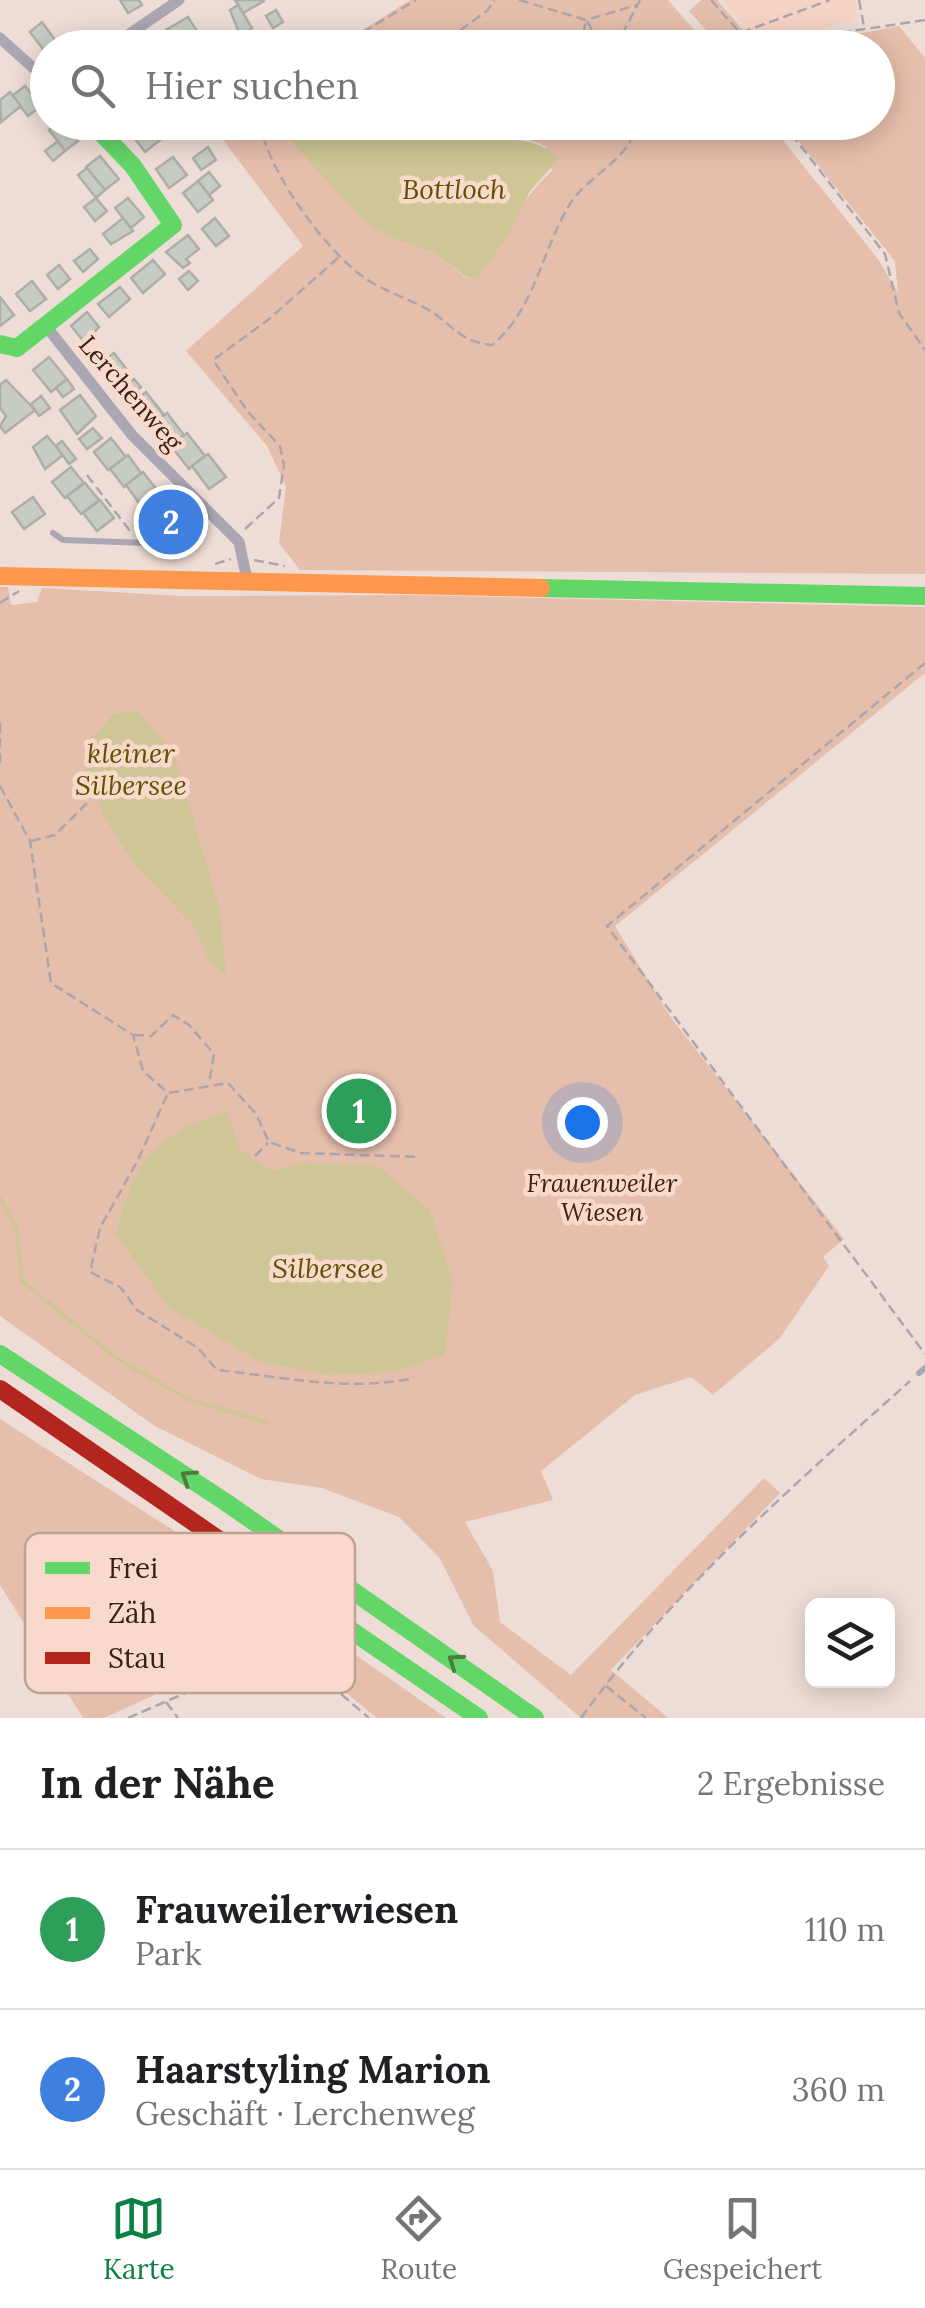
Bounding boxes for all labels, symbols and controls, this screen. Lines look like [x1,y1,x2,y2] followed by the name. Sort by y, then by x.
[30,30,895,140] search box
[65,58,120,113] icon: search
[145,61,359,109] text: Hier suchen
[402,171,506,207] water label: Bottloch
[72,329,191,458] street label: Lerchenweg
[138,484,204,560] pin: 2
[75,735,187,803] water label: kleiner Silbersee
[326,1074,392,1148] pin: 1
[557,1097,608,1148] your location
[527,1167,678,1228] park label: Frauenweiler Wiesen
[272,1250,384,1286] water label: Silbersee
[180,1471,198,1490] one-way arrow
[25,1533,355,1693] legend
[108,1550,158,1586] text: Frei
[108,1595,156,1631] text: Zäh
[805,1598,895,1688] map controls
[805,1598,895,1688] button: layers
[108,1640,166,1676] text: Stau
[448,1655,467,1673] one-way arrow
[40,1756,275,1810] text: In der Nähe
[697,1763,885,1804] text: 2 Ergebnisse
[135,1885,458,1933] text: Frauweilerwiesen
[66,1909,79,1950] text: 1
[805,1909,885,1950] text: 110 m
[135,1933,202,1974] text: Park
[135,2045,491,2093] text: Haarstyling Marion
[64,2069,81,2110] text: 2
[792,2069,885,2110] text: 360 m
[135,2093,475,2134] text: Geschäft · Lerchenweg
[103,2191,175,2287] tab: Karte
[381,2191,457,2287] tab: Route
[663,2191,822,2287] tab: Gespeichert

